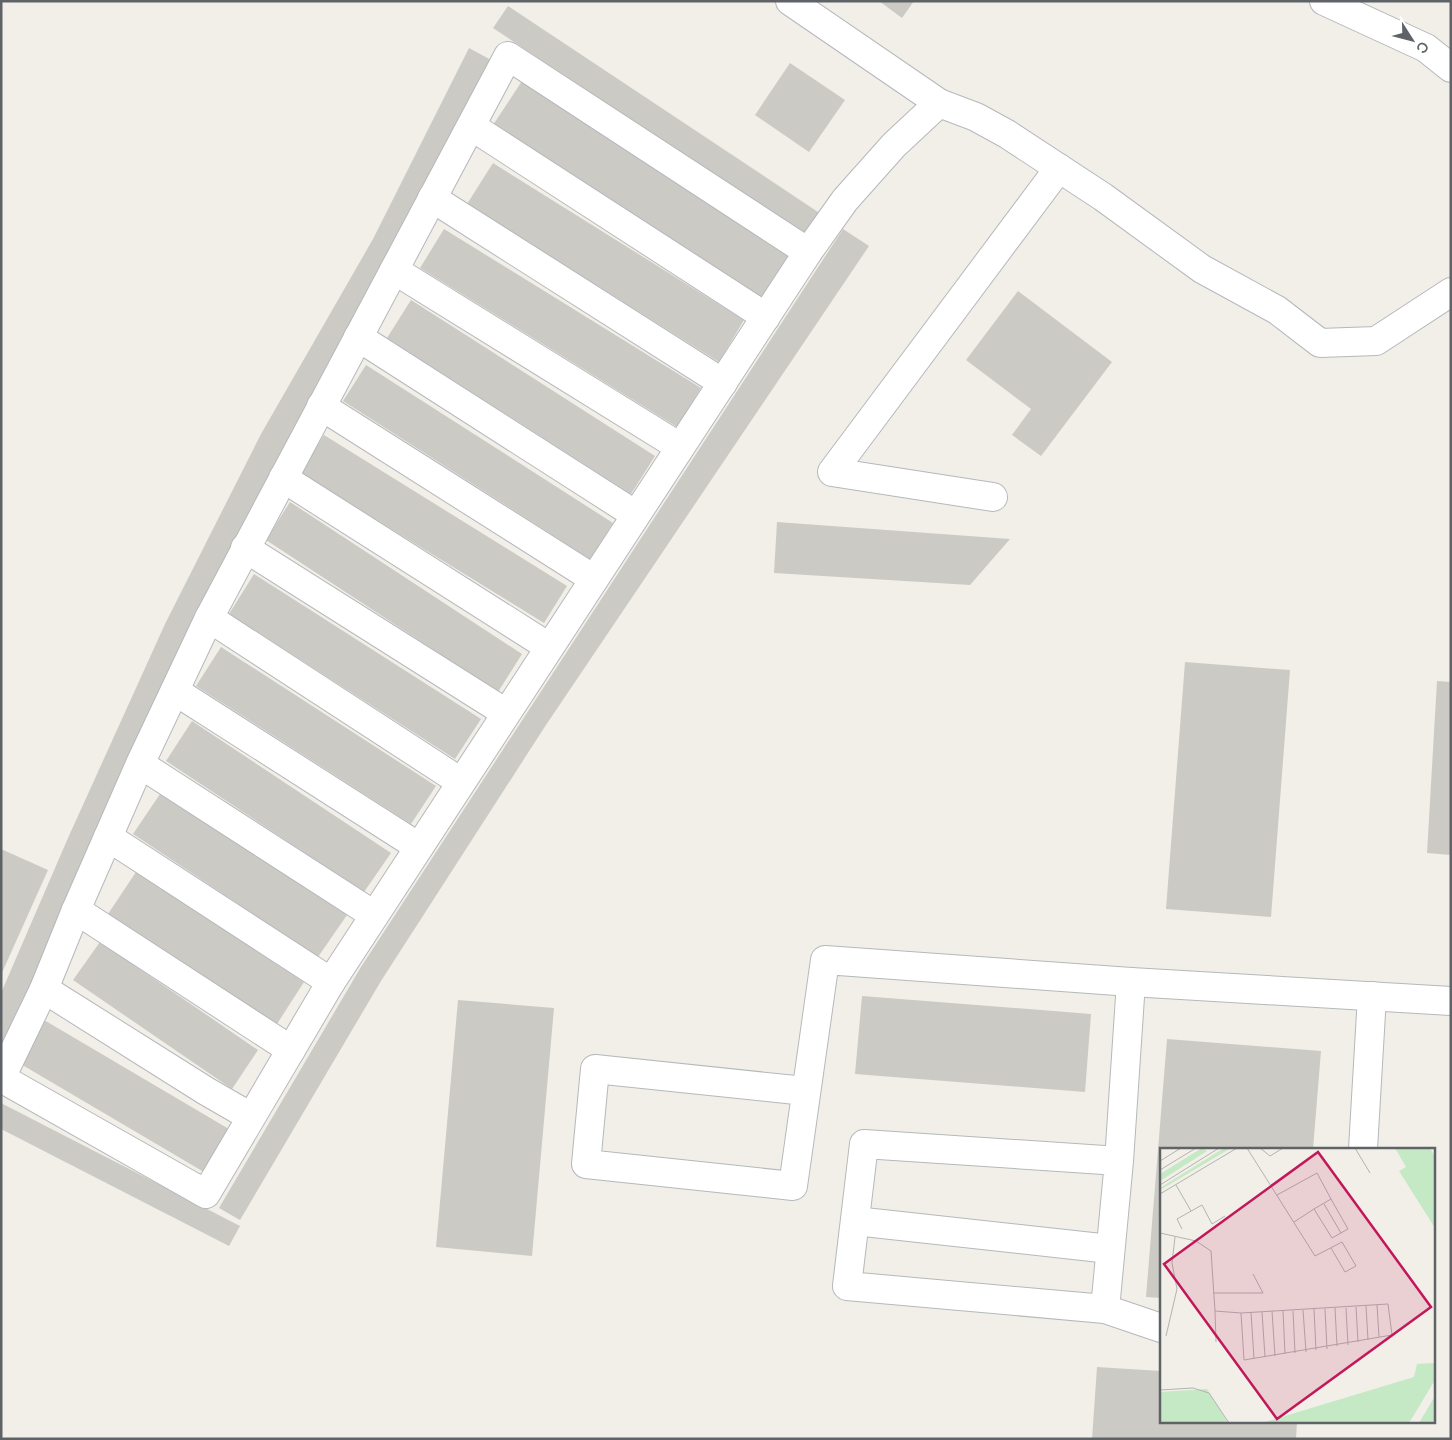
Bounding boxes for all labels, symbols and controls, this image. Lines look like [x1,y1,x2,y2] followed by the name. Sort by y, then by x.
[1387,15,1437,65] north arrow
[1412,38,1434,58] text: С
[1160,1148,1434,1422] inset map

